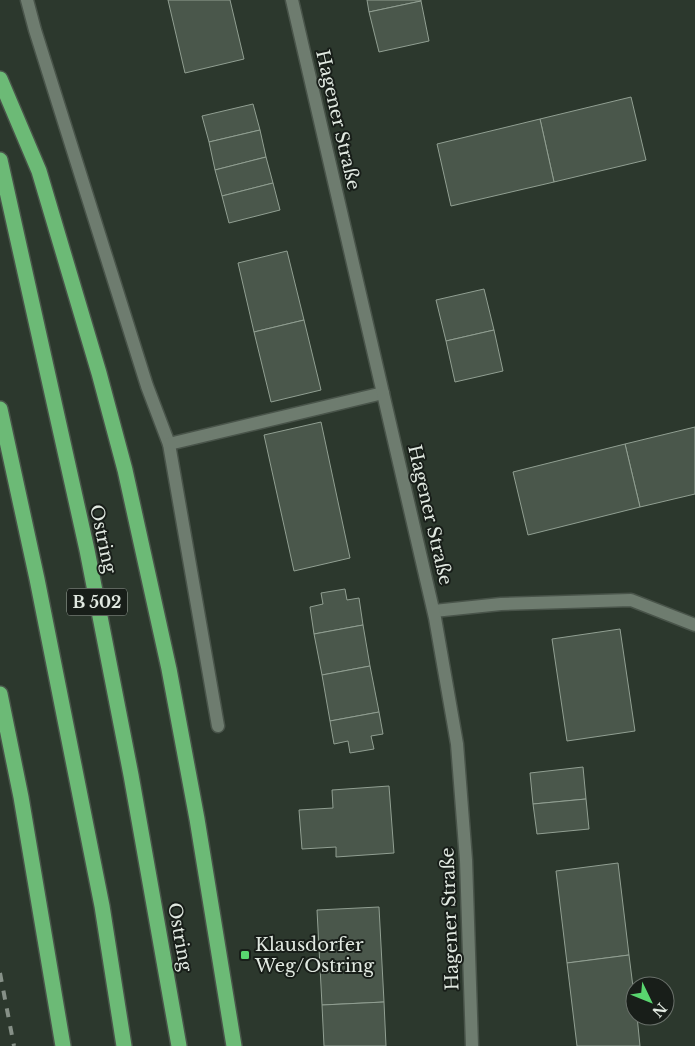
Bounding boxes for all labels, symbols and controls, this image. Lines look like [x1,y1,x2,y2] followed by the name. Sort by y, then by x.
[311,48,365,192] street label: Hagener Straße
[403,443,457,587] street label: Hagener Straße
[85,503,121,576] street label: Ostring
[67,588,127,616] road number: B 502
[437,847,463,991] street label: Hagener Straße
[163,901,197,973] street label: Ostring
[254,934,374,977] place label: Klausdorfer Weg/Ostring
[239,949,251,961] marker: Klausdorfer Weg/Ostring
[625,976,675,1026] north arrow
[648,999,671,1021] text: N

